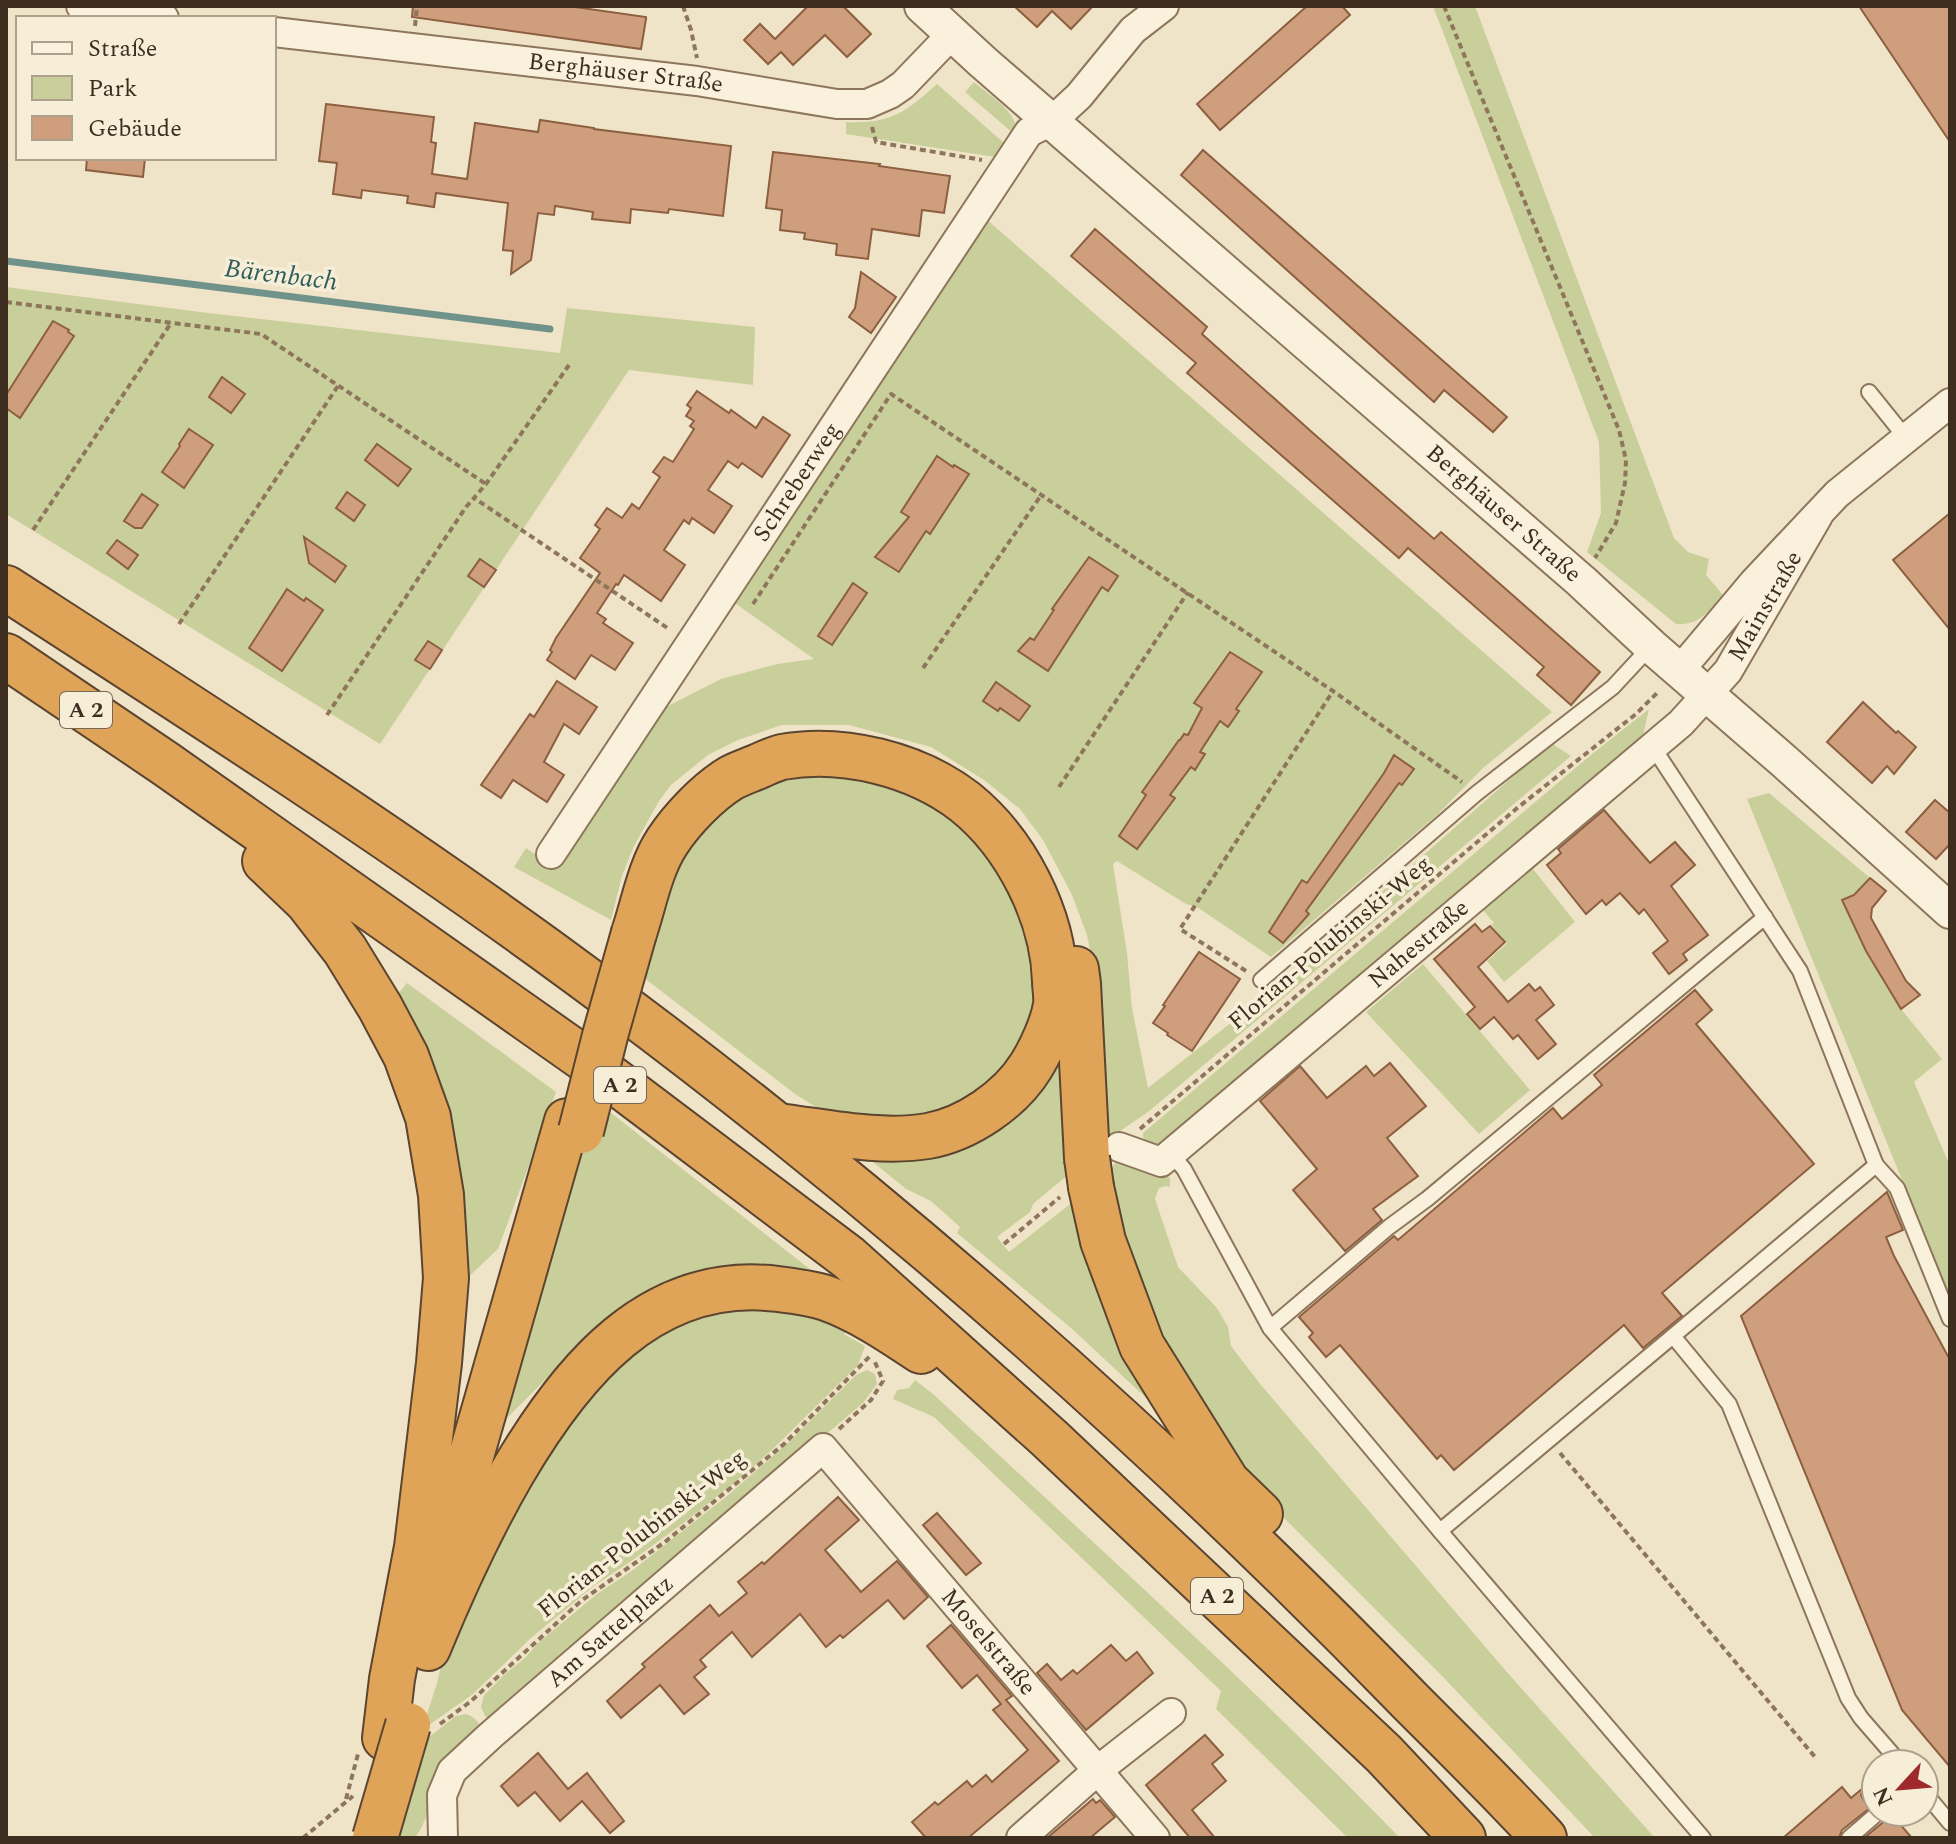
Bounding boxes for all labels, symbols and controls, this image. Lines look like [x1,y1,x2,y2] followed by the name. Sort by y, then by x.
[16,16,276,160] legend
[88,31,157,67] text: Straße
[526,44,726,103] street label: Berghäuser Straße
[88,71,138,107] text: Park
[88,111,182,147] text: Gebäude
[222,248,340,302] water label: Bärenbach
[744,415,850,549] street label: Schreberweg
[1418,436,1589,592] street label: Berghäuser Straße
[1719,544,1812,668] street label: Mainstraße
[60,692,112,728] road number: A 2
[1220,847,1440,1039] street label: Florian-Polubinski-Weg
[1360,891,1477,998] street label: Nahestraße
[594,1067,646,1103] road number: A 2
[530,1441,754,1627] street label: Florian-Polubinski-Weg
[539,1567,682,1697] street label: Am Sattelplatz
[1191,1578,1243,1614] road number: A 2
[932,1580,1045,1704] street label: Moselstraße
[1860,1748,1940,1828] north arrow
[1865,1781,1902,1811] text: N

